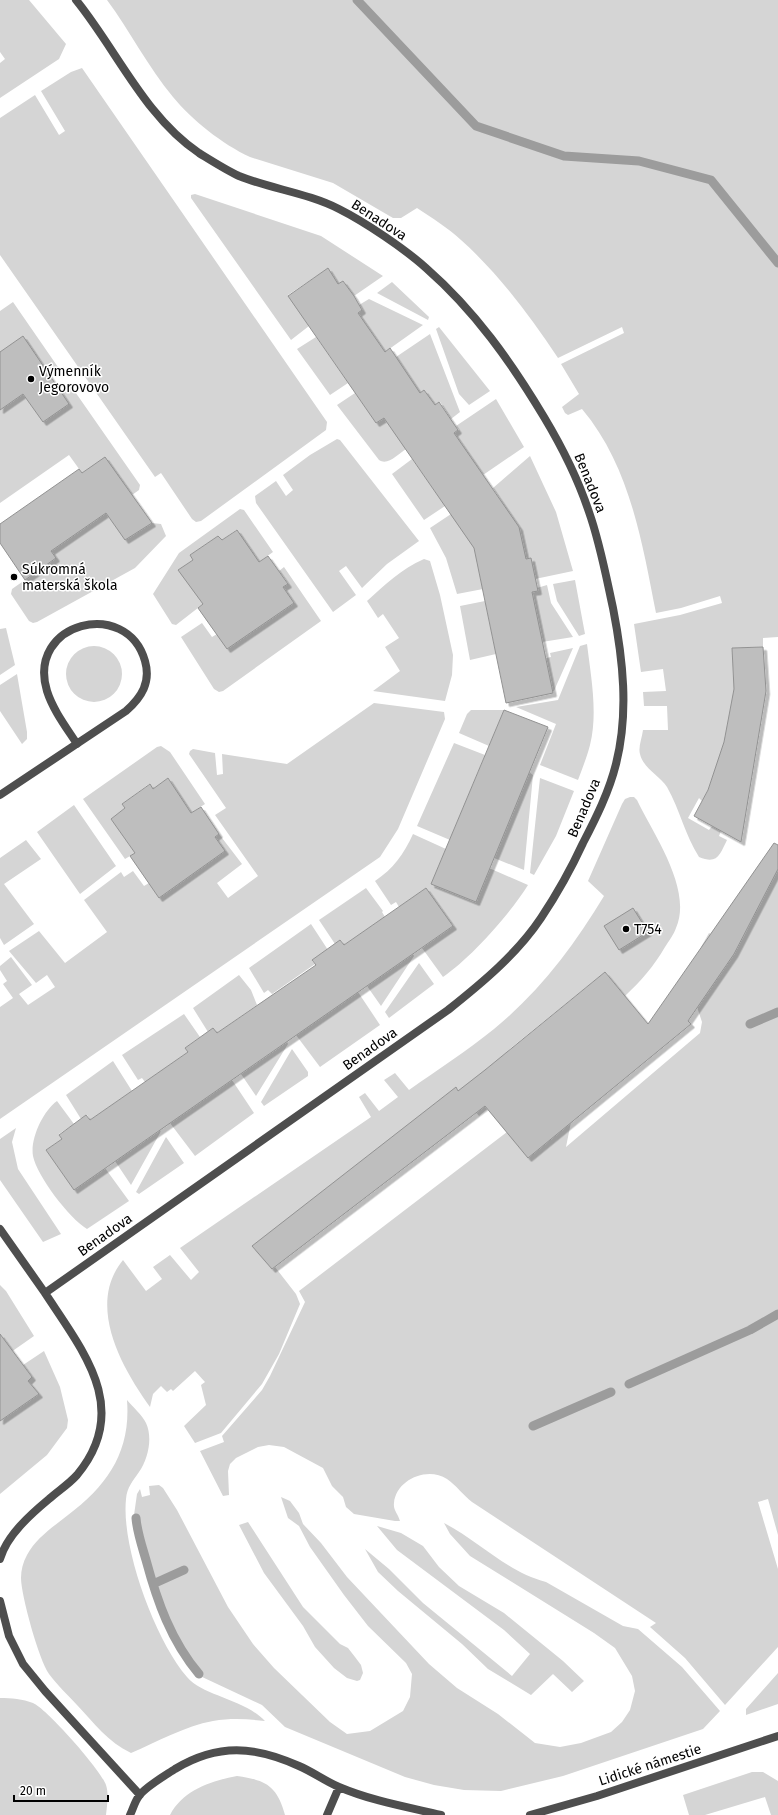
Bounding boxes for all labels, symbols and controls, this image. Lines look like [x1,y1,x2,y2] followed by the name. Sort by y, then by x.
[348,196,410,244] street label: Benadova
[39,363,109,396] place label: Výmenník Jegorovovo
[26,374,36,384] marker: Výmenník Jegorovovo
[570,451,610,515] street label: Benadova
[22,561,118,594] place label: Súkromná materská škola
[9,572,19,582] marker: Súkromná materská škola
[564,776,604,840] street label: Benadova
[634,921,662,938] place label: T754
[621,924,631,934] marker: T754
[339,1024,401,1074] street label: Benadova
[74,1210,136,1260] street label: Benadova
[597,1740,703,1790] street label: Lidické námestie
[14,1777,108,1803] scale bar
[20,1784,46,1798] text: 20 m

